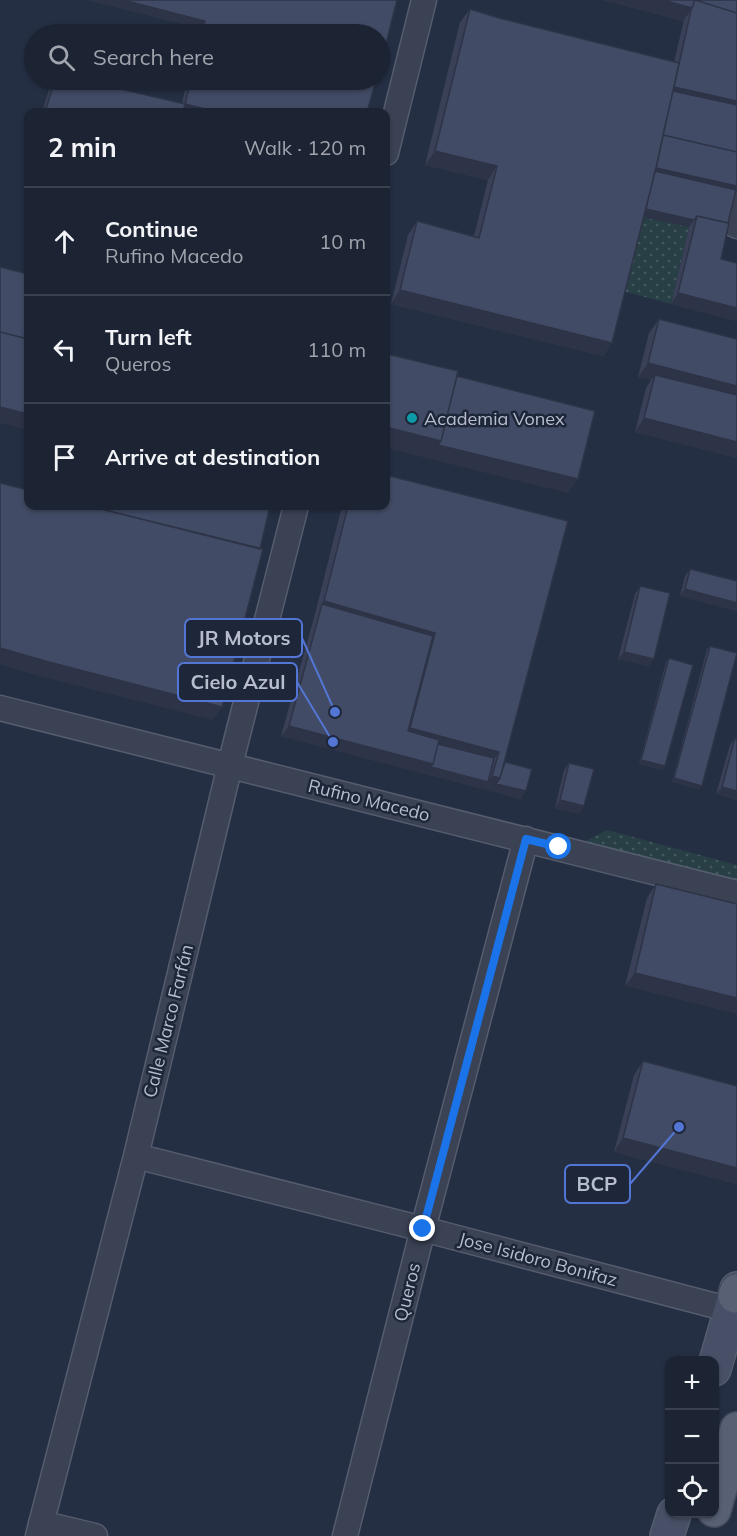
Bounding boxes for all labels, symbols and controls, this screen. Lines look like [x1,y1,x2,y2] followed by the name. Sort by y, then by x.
[24,24,390,90] search box
[45,41,78,74] icon: search
[93,43,214,71] text: Search here
[48,131,117,164] text: 2 min
[244,135,366,160] text: Walk · 120 m
[105,215,198,243] text: Continue
[48,225,81,258] icon: ahead
[319,229,366,254] text: 10 m
[105,243,243,268] text: Rufino Macedo
[105,323,192,351] text: Turn left
[48,333,81,366] icon: left
[307,337,366,362] text: 110 m
[105,351,171,376] text: Queros
[424,407,565,430] place label: Academia Vonex
[405,411,419,425] marker: Academia Vonex
[48,441,81,474] icon: arrive
[105,443,320,471] text: Arrive at destination
[185,619,302,657] callout: JR Motors
[198,625,291,650] text: JR Motors
[178,663,297,701] callout: Cielo Azul
[190,669,286,694] text: Cielo Azul
[306,774,432,826] street label: Rufino Macedo
[545,833,571,859] route start
[138,942,198,1100] street label: Calle Marco Farfán
[565,1165,630,1203] callout: BCP
[577,1171,617,1196] text: BCP
[409,1215,435,1241] route end
[456,1227,620,1291] street label: Jose Isidoro Bonifaz
[389,1260,425,1324] street label: Queros
[665,1356,719,1518] map controls
[665,1356,719,1410] button: +
[665,1410,719,1464] button: −
[665,1464,719,1518] button: locate

